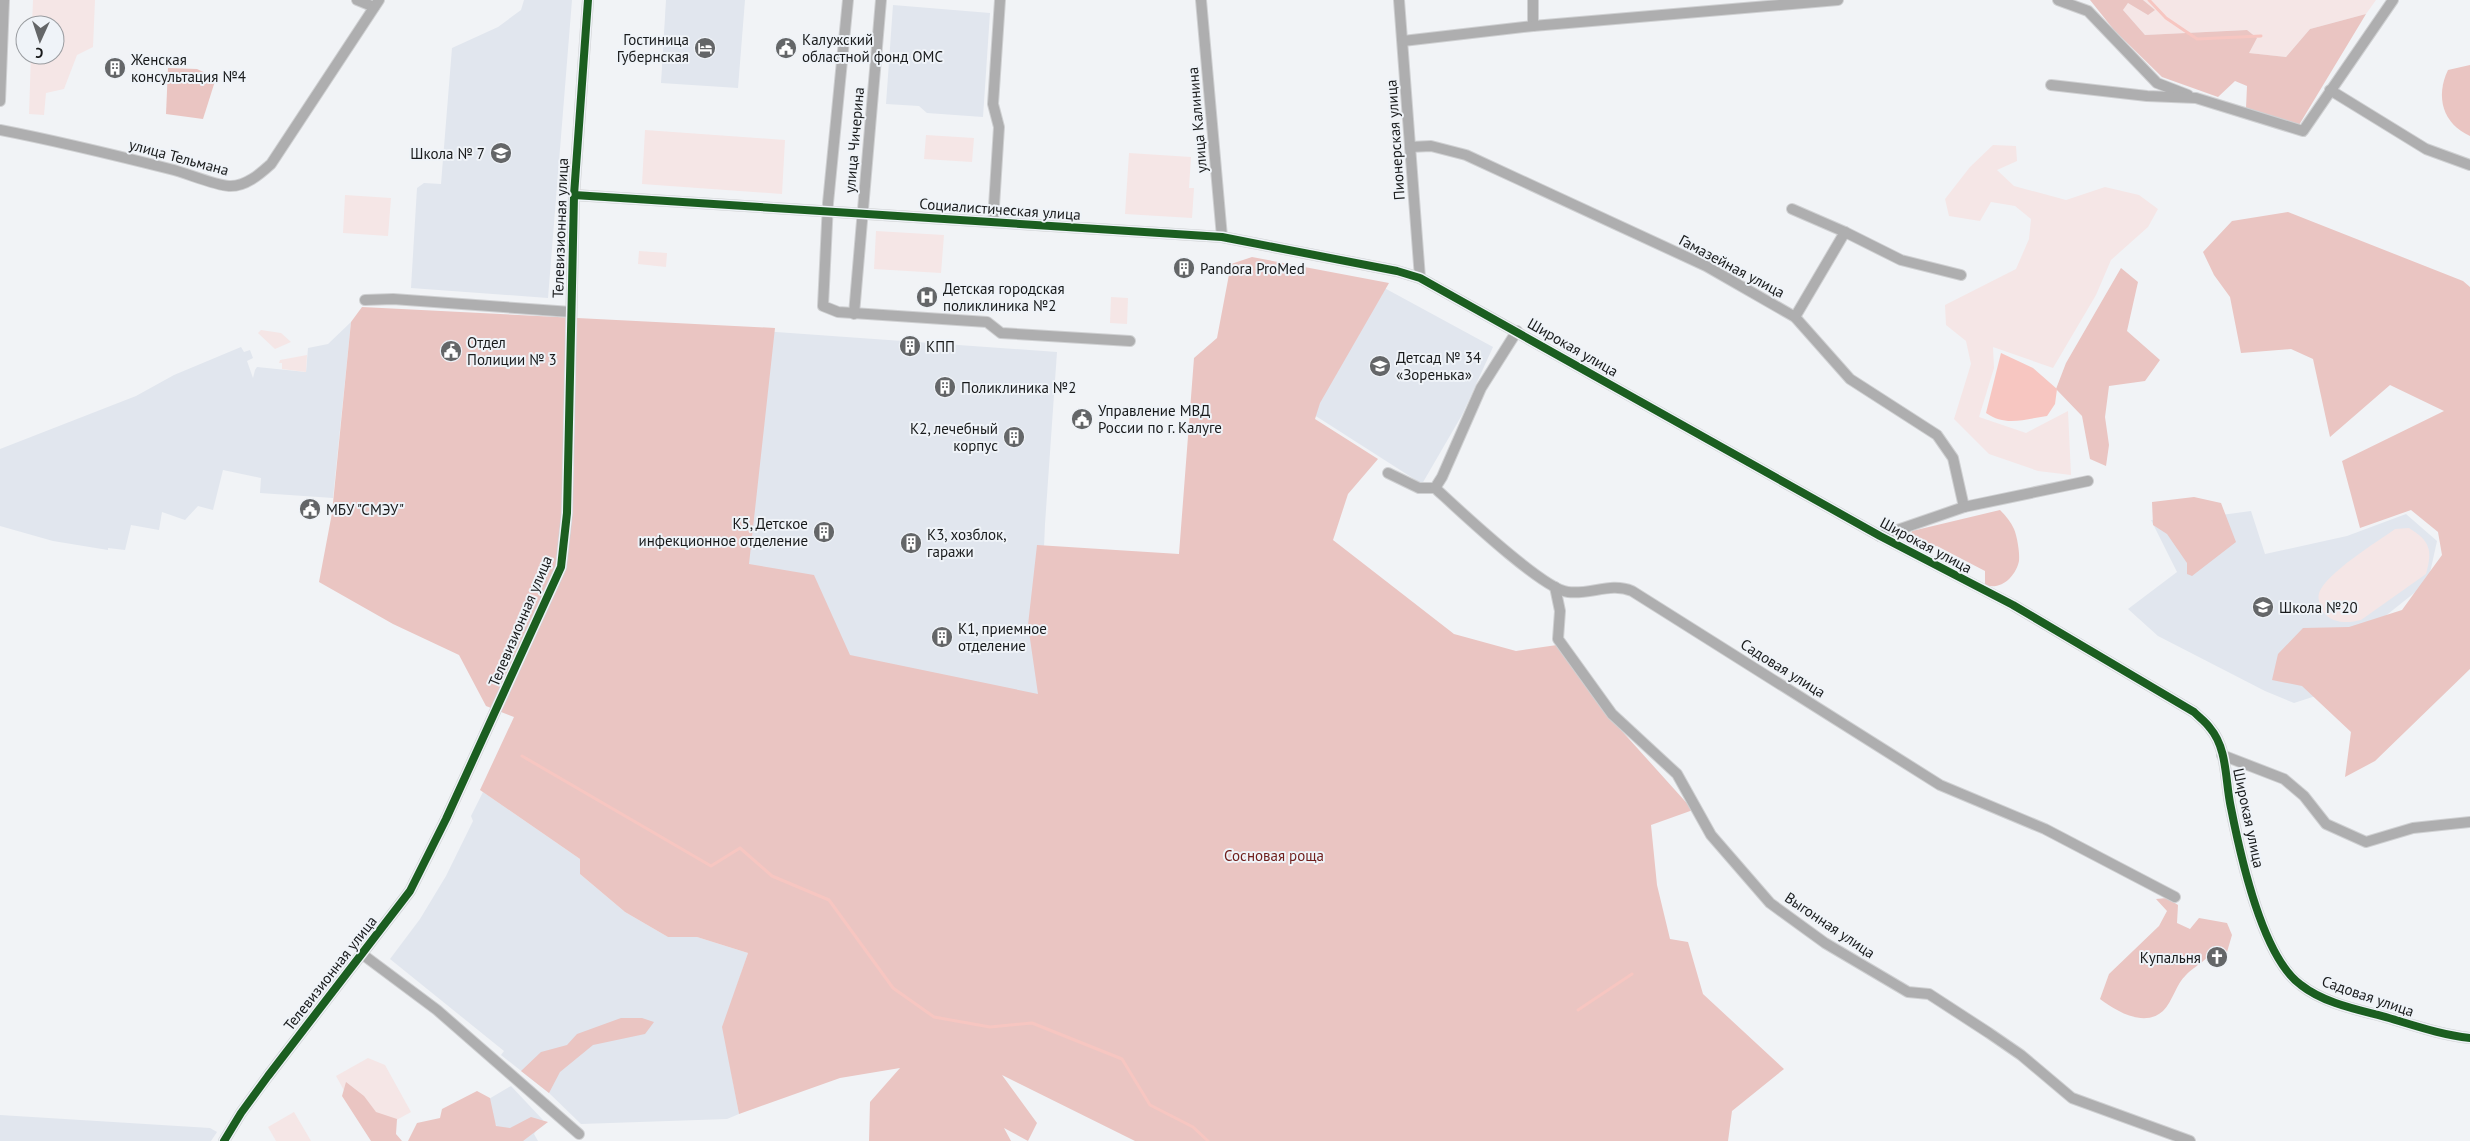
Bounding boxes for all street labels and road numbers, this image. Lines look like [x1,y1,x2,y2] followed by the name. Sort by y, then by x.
[1183,66,1211,174] street label: улица Калинина
[1381,79,1409,201] street label: Пионерская улица
[840,86,868,194] street label: улица Чичерина
[127,135,231,179] street label: улица Тельмана
[548,158,572,298] street label: Телевизионная улица
[919,194,1081,224] street label: Социалистическая улица
[1676,230,1788,302] street label: Гамазейная улица
[1524,313,1622,381] street label: Широкая улица
[1877,513,1975,577] street label: Широкая улица
[484,553,556,689] street label: Телевизионная улица
[1737,634,1829,702] street label: Садовая улица
[2229,766,2269,870] street label: Широкая улица
[1781,888,1879,962] street label: Выгонная улица
[279,912,381,1034] street label: Телевизионная улица
[2319,971,2417,1021] street label: Садовая улица

